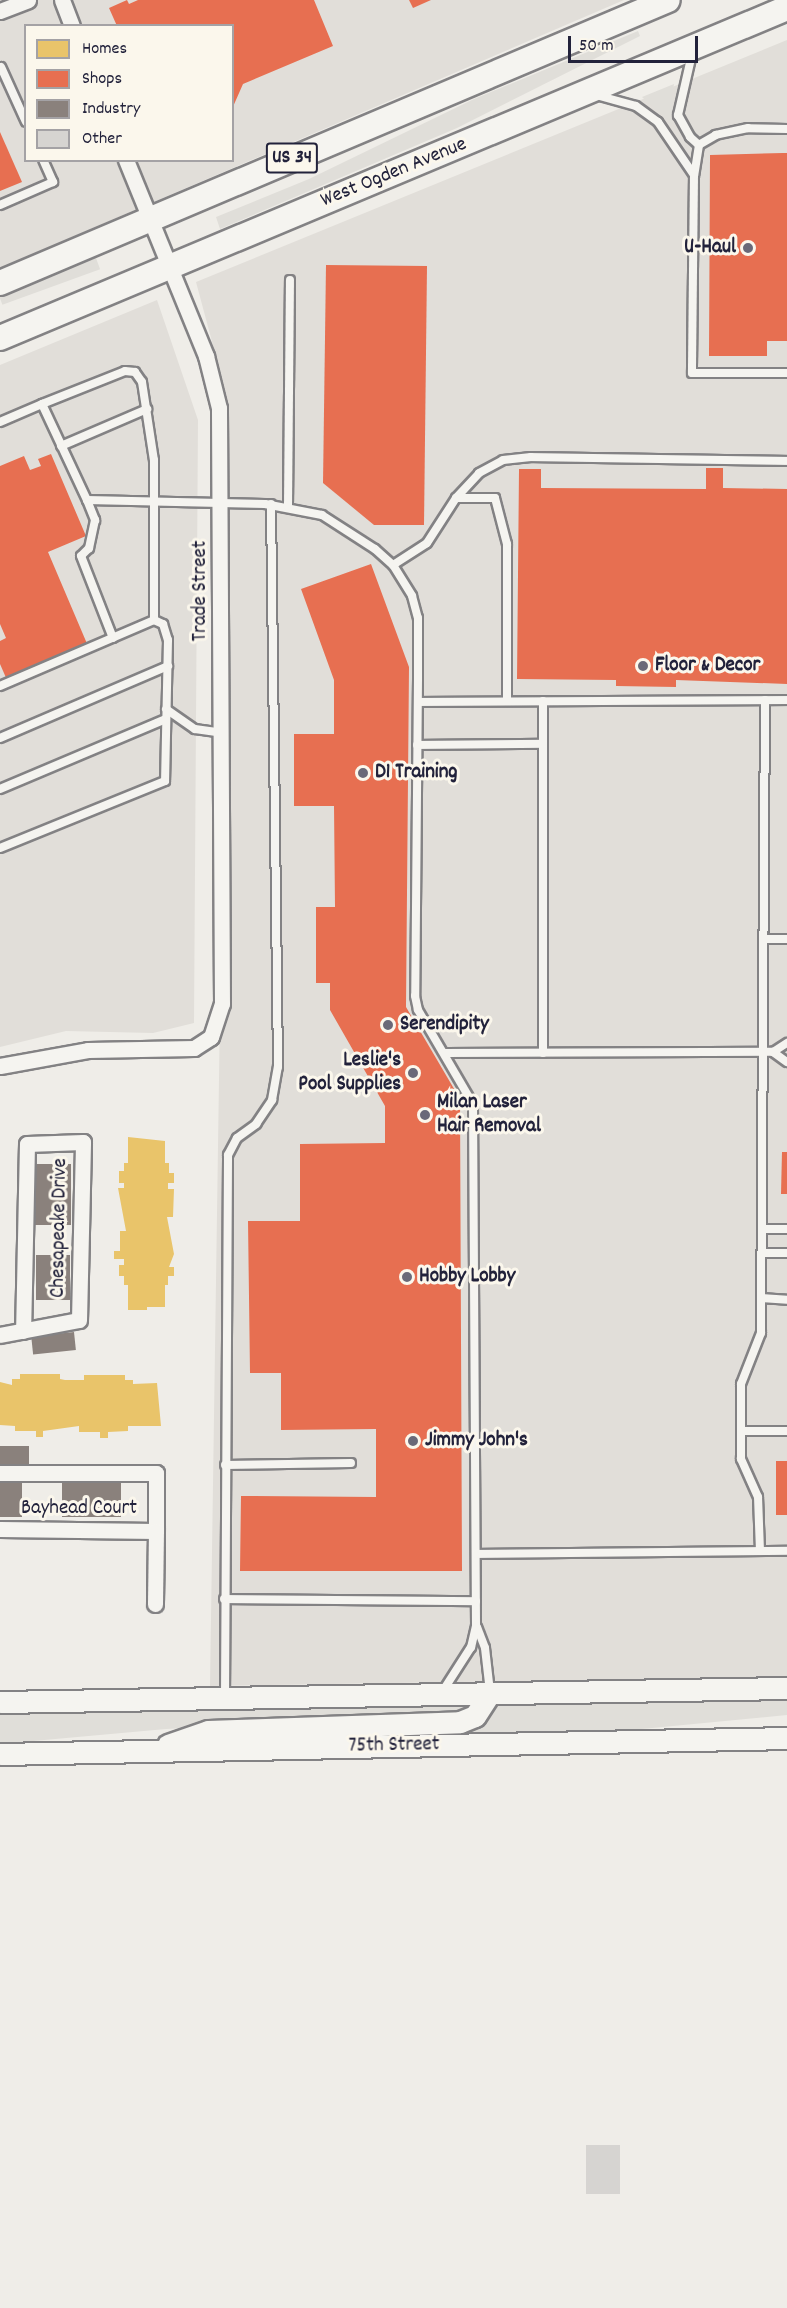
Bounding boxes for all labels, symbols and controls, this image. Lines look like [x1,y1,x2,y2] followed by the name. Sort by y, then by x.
[24,24,234,162] legend
[571,24,702,62] scale bar
[579,34,614,59] text: 50 m
[82,37,127,62] text: Homes
[82,67,122,92] text: Shops
[82,97,140,122] text: Industry
[82,127,122,152] text: Other
[317,132,471,214] street label: West Ogden Avenue
[265,141,319,175] road number: US 34
[684,235,736,261] place label: U-Haul
[741,241,755,255] marker: U-Haul
[188,541,214,641] street label: Trade Street
[655,653,760,679] place label: Floor & Decor
[636,659,650,673] marker: Floor & Decor
[375,760,458,786] place label: D1 Training
[356,766,370,780] marker: D1 Training
[400,1012,489,1038] place label: Serendipity
[381,1018,395,1032] marker: Serendipity
[298,1048,401,1098] place label: Leslie's Pool Supplies
[406,1066,420,1080] marker: Leslie's Pool Supplies
[437,1090,541,1140] place label: Milan Laser Hair Removal
[418,1108,432,1122] marker: Milan Laser Hair Removal
[46,1158,74,1298] street label: Chesapeake Drive
[419,1264,515,1290] place label: Hobby Lobby
[400,1270,414,1284] marker: Hobby Lobby
[425,1428,528,1454] place label: Jimmy John's
[406,1434,420,1448] marker: Jimmy John's
[21,1496,137,1522] street label: Bayhead Court
[348,1733,440,1759] street label: 75th Street

